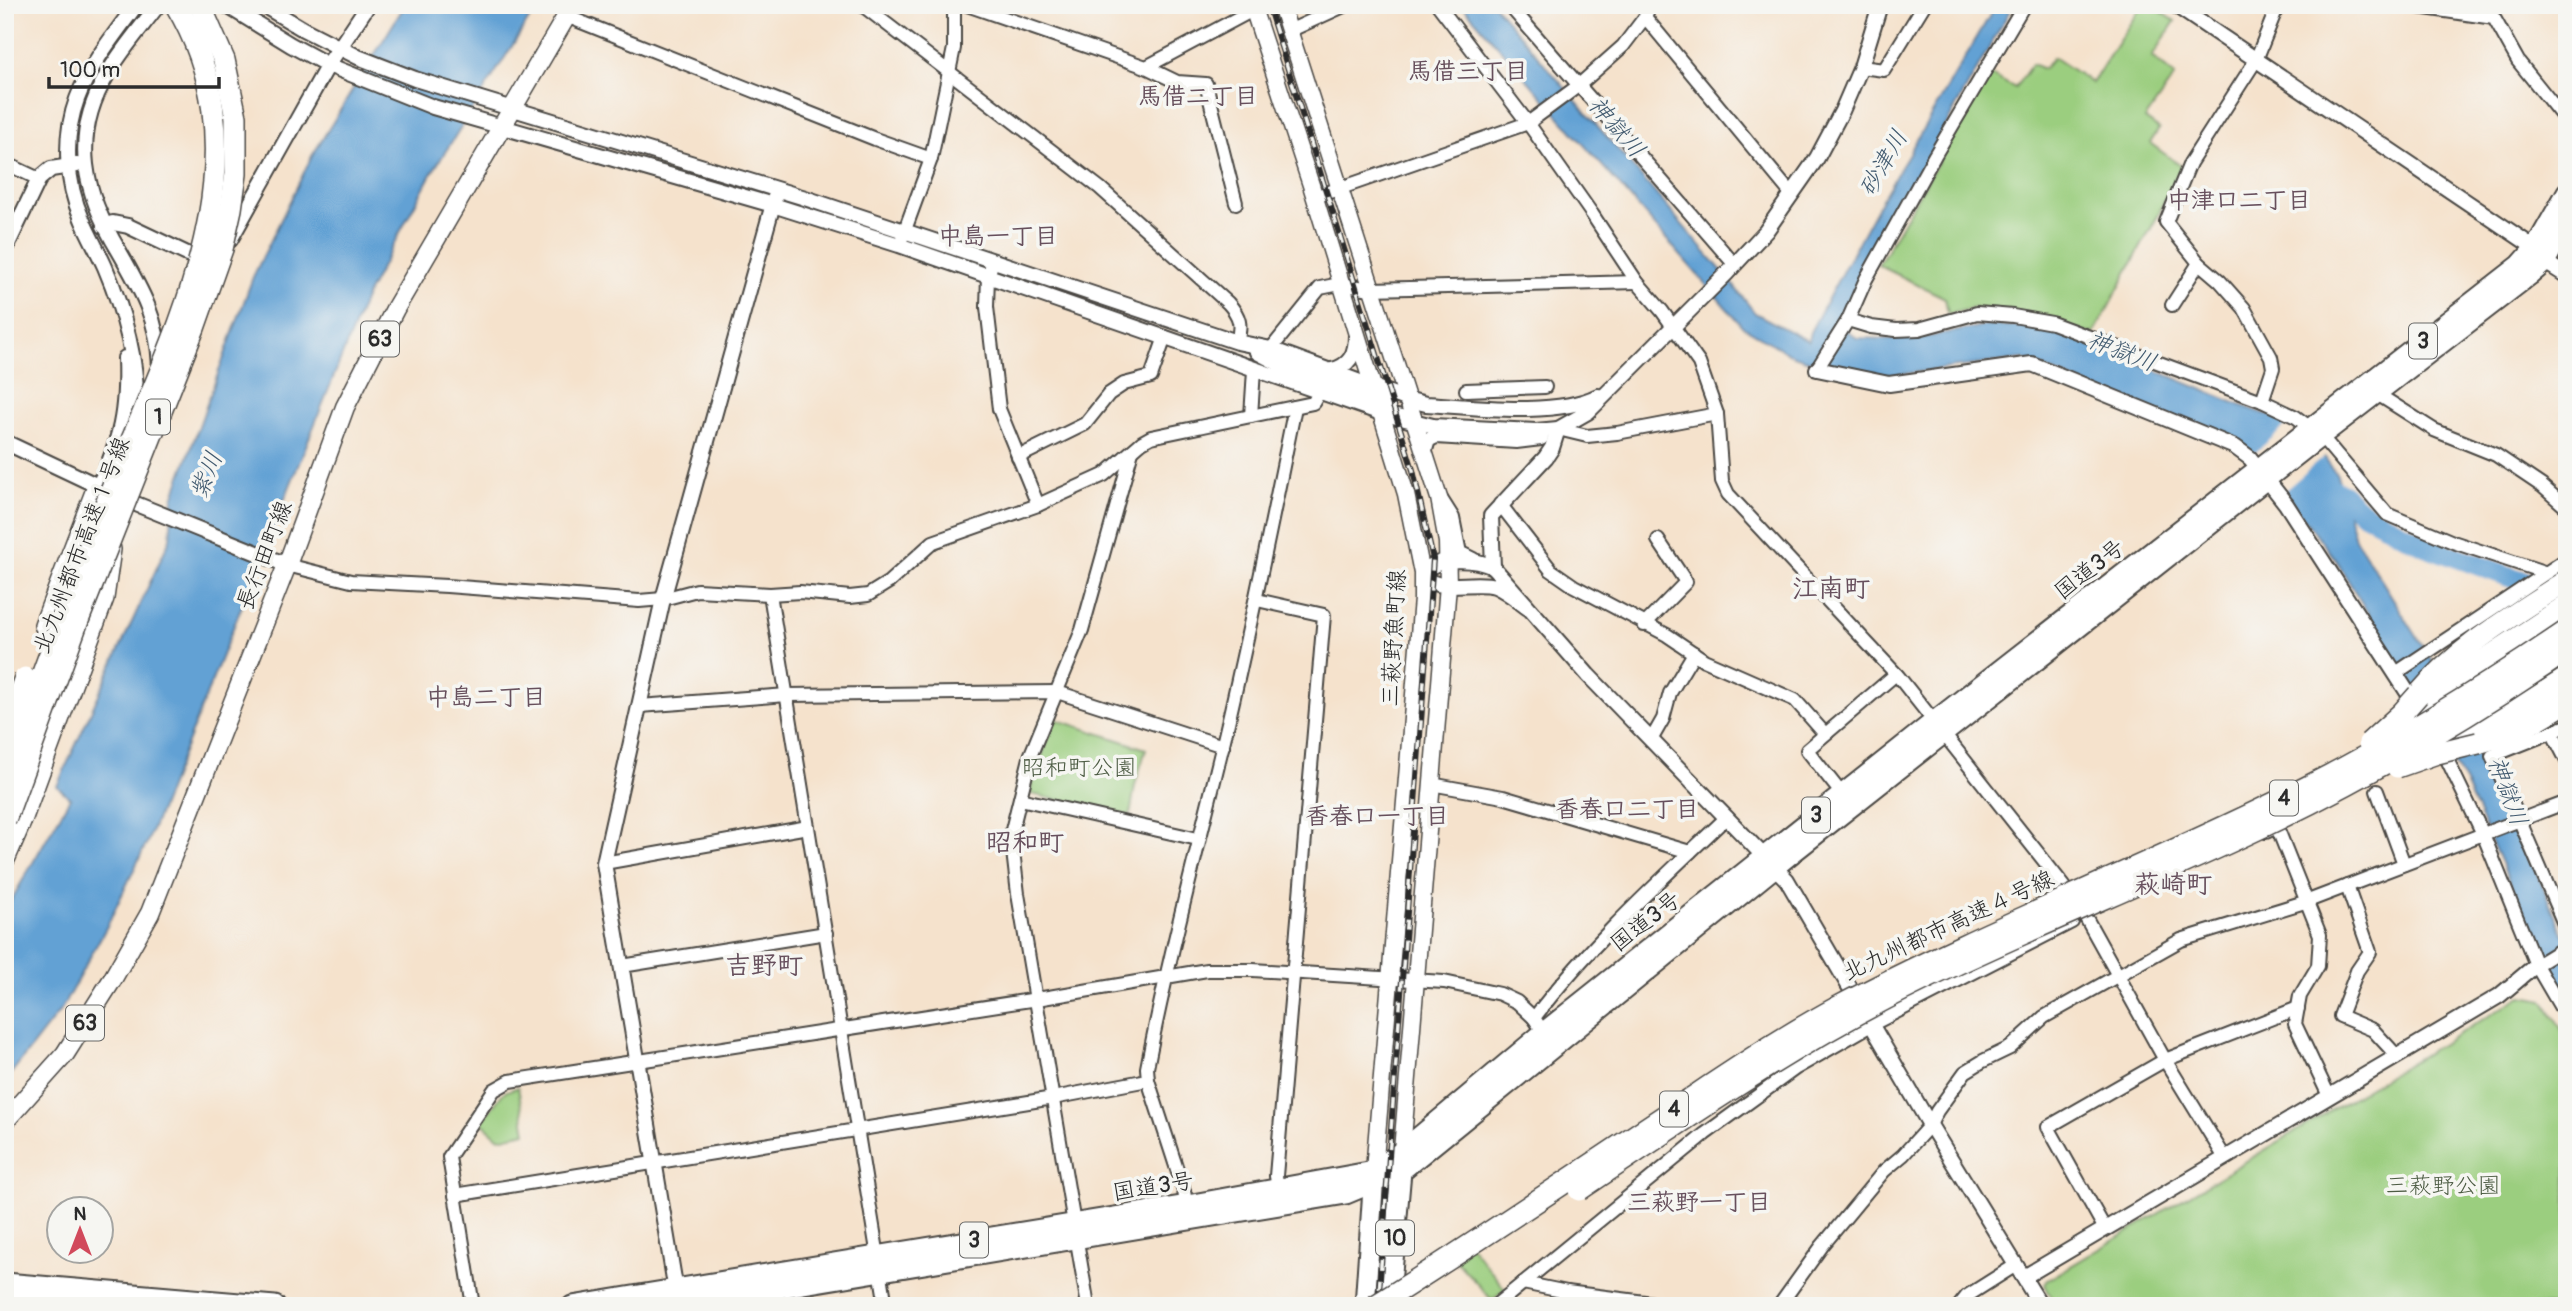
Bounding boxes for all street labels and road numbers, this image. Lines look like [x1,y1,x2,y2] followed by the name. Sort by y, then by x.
[361,322,399,356] road number: 63
[2409,324,2437,358] road number: 3
[146,400,170,434] road number: 1
[27,433,136,658] street label: 北九州都市高速１号線
[230,496,299,614] street label: 長行田町線
[2048,533,2130,606] street label: 国道3号
[1375,568,1412,708] street label: 三萩野魚町線
[2270,780,2298,816] road number: 4
[1802,798,1830,832] road number: 3
[1838,864,2059,987] street label: 北九州都市高速４号線
[1604,885,1686,958] street label: 国道3号
[66,1006,104,1040] road number: 63
[1660,1092,1688,1126] road number: 4
[1110,1166,1196,1207] street label: 国道3号
[1376,1220,1414,1256] road number: 10
[960,1222,988,1258] road number: 3

